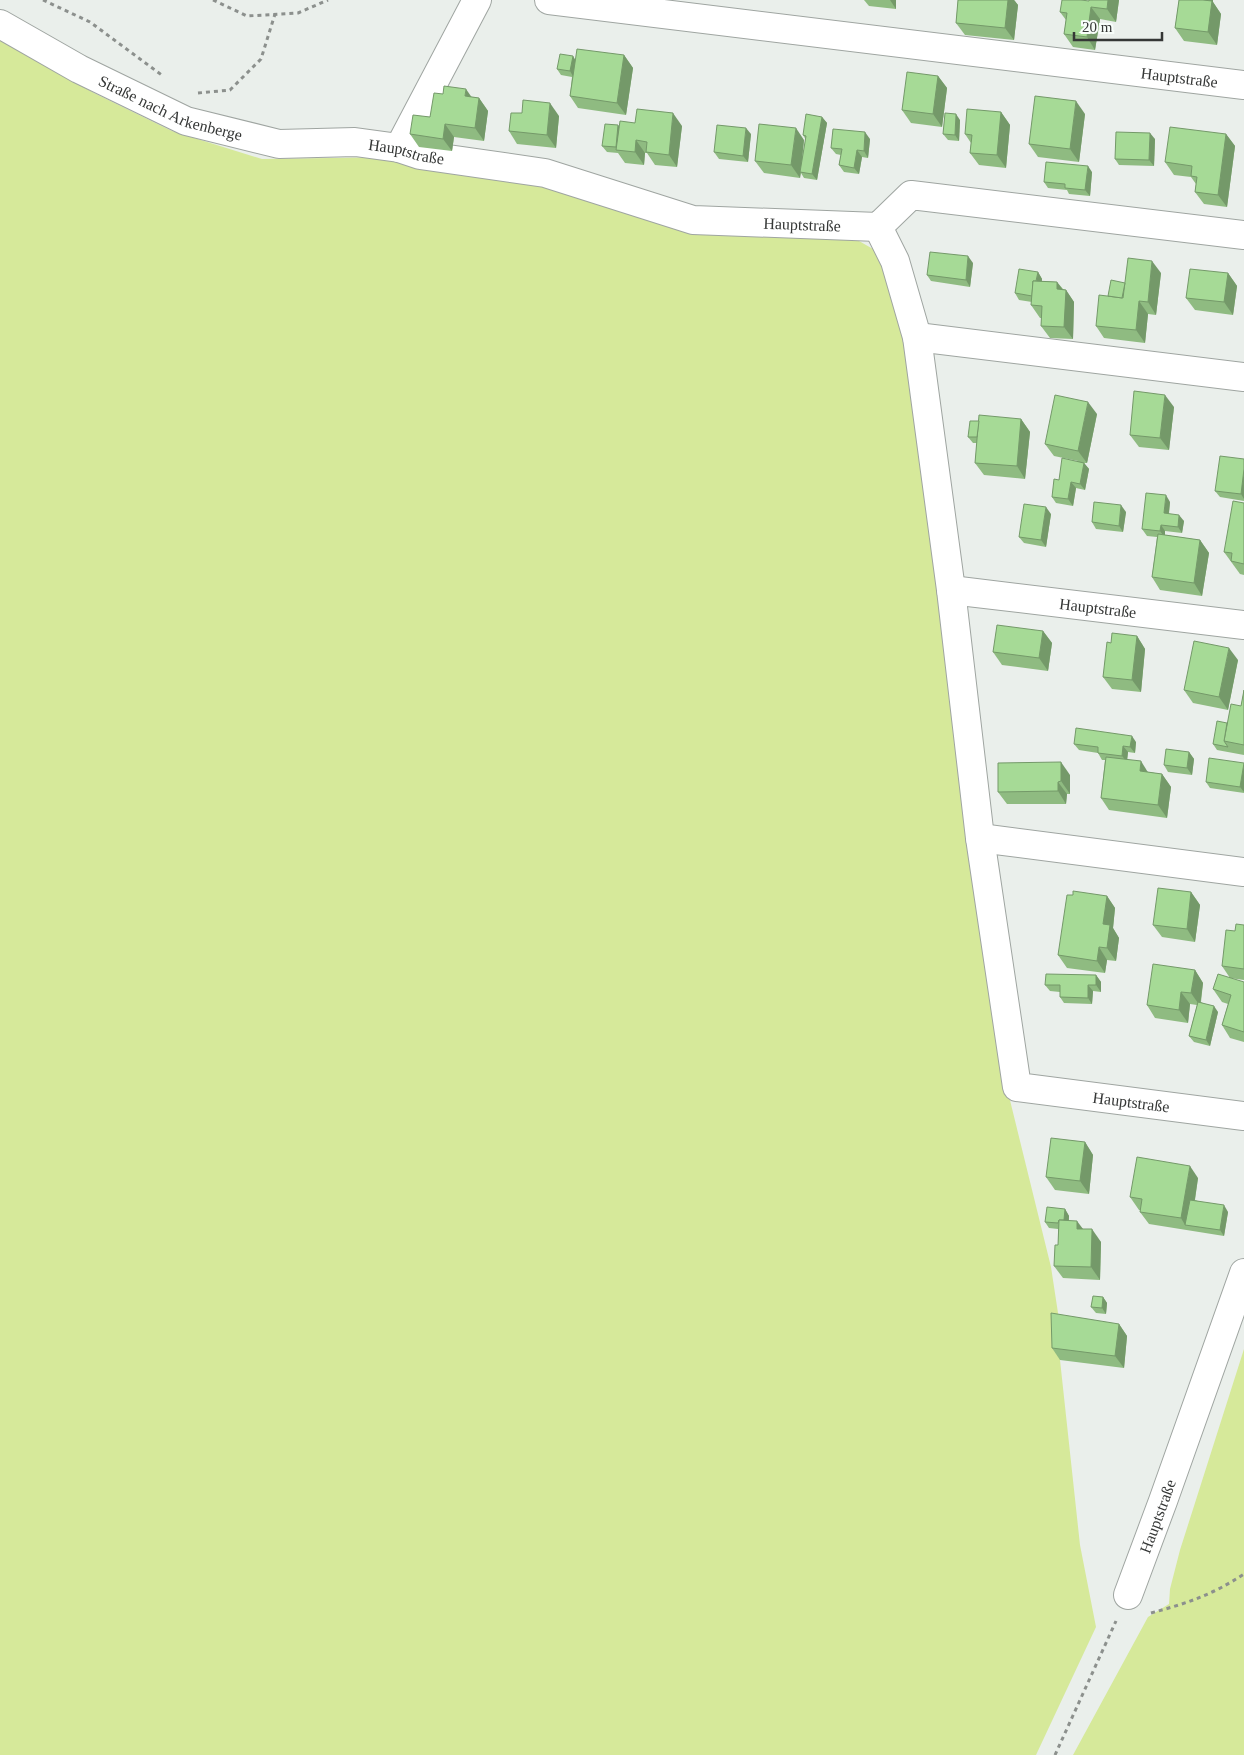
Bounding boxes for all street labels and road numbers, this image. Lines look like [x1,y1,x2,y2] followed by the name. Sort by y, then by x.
[1140,64,1219,91] street label: Hauptstraße
[96,72,244,144] street label: Straße nach Arkenberge
[367,136,445,167] street label: Hauptstraße
[763,215,841,235] street label: Hauptstraße
[1058,595,1137,621] street label: Hauptstraße
[1092,1089,1171,1115] street label: Hauptstraße
[1136,1477,1179,1556] street label: Hauptstraße

